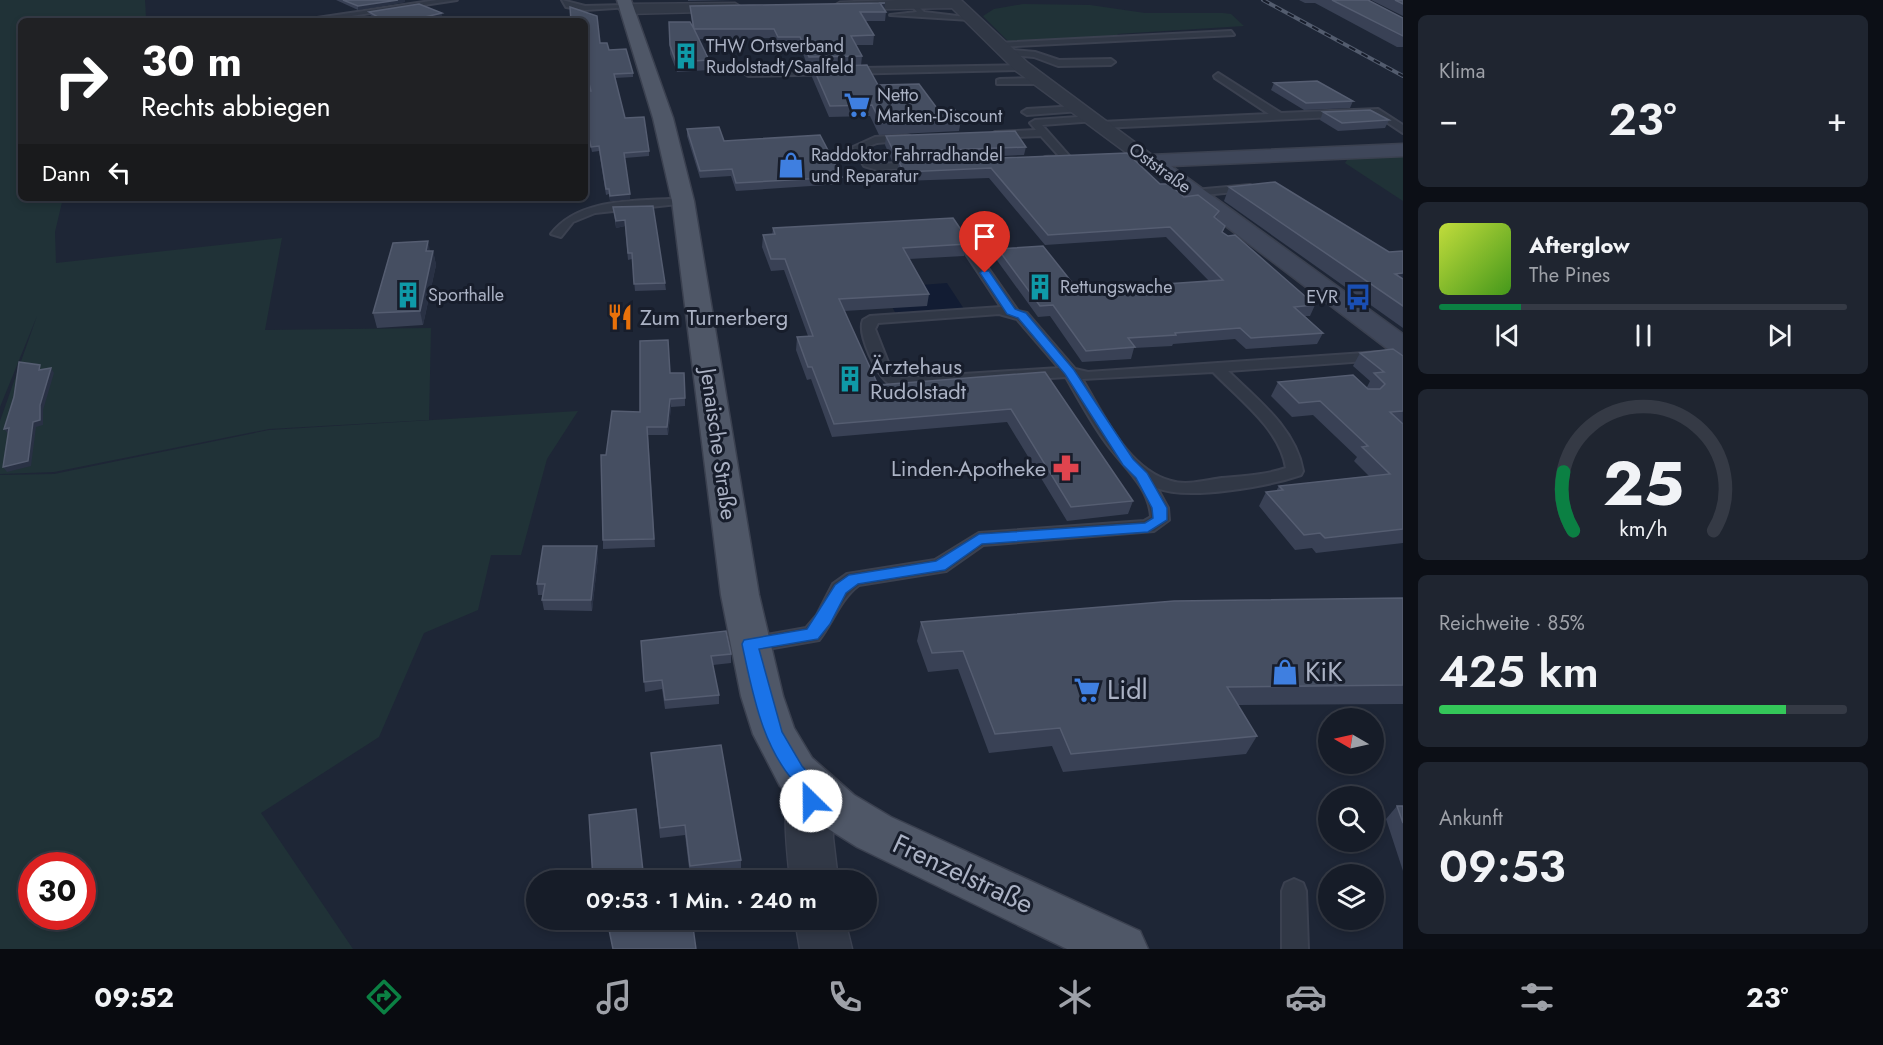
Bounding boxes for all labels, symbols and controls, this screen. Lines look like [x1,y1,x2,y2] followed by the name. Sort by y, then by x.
[141,31,242,92] text: 30 m
[706,33,854,80] place label: THW Ortsverband Rudolstadt/Saalfeld
[671,41,701,71] building icon: THW Ortsverband Rudolstadt/Saalfeld
[42,42,120,120] icon: right
[1439,57,1485,86] text: Klima
[877,82,1003,129] place label: Netto Marken-Discount
[141,87,331,126] text: Rechts abbiegen
[1608,87,1677,152] text: 23°
[842,90,872,120] supermarket icon: Netto Marken-Discount
[1439,96,1458,143] text: −
[1827,96,1847,143] text: +
[1123,136,1197,200] street label: Oststraße
[811,142,1003,189] place label: Raddoktor Fahrradhandel und Reparatur
[776,150,806,180] shop icon: Raddoktor Fahrradhandel und Reparatur
[103,156,136,189] icon: left
[42,157,91,189] text: Dann
[959,211,1010,273] pin
[968,220,1001,253] icon: arrive
[1529,229,1630,261] text: Afterglow
[1529,261,1610,290] text: The Pines
[1025,272,1055,302] building icon: Rettungswache
[1060,274,1173,300] place label: Rettungswache
[393,280,423,310] building icon: Sporthalle
[428,282,504,308] place label: Sporthalle
[1343,282,1373,312] bus stop icon: EVR
[1306,284,1338,310] place label: EVR
[640,301,788,333] place label: Zum Turnerberg
[605,302,635,332] restaurant icon: Zum Turnerberg
[1491,319,1524,352] icon: previous
[1627,319,1660,352] icon: pause
[1763,319,1796,352] icon: next
[870,350,967,407] place label: Ärztehaus Rudolstadt
[692,363,745,522] street label: Jenaische Straße
[835,364,865,394] building icon: Ärztehaus Rudolstadt
[1602,439,1684,529] text: 25
[891,452,1046,484] place label: Linden-Apotheke
[1051,453,1081,483] pharmacy icon: Linden-Apotheke
[1619,514,1667,545] text: km/h
[1439,609,1585,638] text: Reichweite · 85%
[1439,639,1599,704] text: 425 km
[1305,652,1343,691] place label: KiK
[1270,657,1300,687] shop icon: KiK
[1107,670,1148,709] place label: Lidl
[1072,675,1102,705] supermarket icon: Lidl
[1318,708,1384,774] north arrow
[1318,708,1384,930] map controls
[779,769,843,833] position arrow
[1318,786,1384,852] button: search
[1439,804,1503,833] text: Ankunft
[887,824,1040,923] street label: Frenzelstraße
[1439,834,1566,899] text: 09:53
[18,852,96,930] speed limit sign: 30
[1318,864,1384,930] button: layers
[586,884,817,916] text: 09:53 · 1 Min. · 240 m
[363,976,405,1018] icon: directions
[593,976,635,1018] icon: music
[824,976,866,1018] icon: phone
[1054,976,1096,1018] icon: climate
[1285,976,1327,1018] icon: car
[1516,976,1558,1018] icon: filters
[94,978,174,1017] text: 09:52
[1746,978,1789,1017] text: 23°

